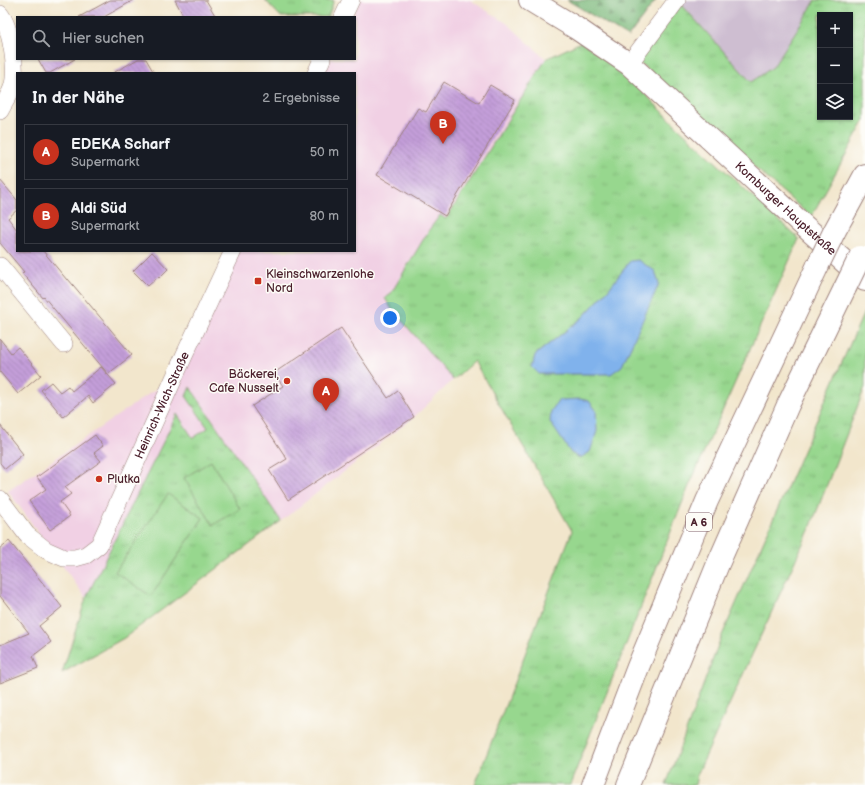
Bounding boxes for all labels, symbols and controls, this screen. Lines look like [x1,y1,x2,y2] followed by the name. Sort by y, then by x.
[817,12,853,120] map controls
[817,12,853,48] button: +
[16,16,356,60] search box
[30,27,52,49] icon: search
[62,29,144,48] text: Hier suchen
[817,48,853,84] button: −
[817,84,853,120] button: layers
[32,88,125,108] text: In der Nähe
[262,90,340,106] text: 2 Ergebnisse
[430,111,456,144] pin: B
[71,135,170,154] text: EDEKA Scharf
[42,144,50,160] text: A
[310,144,339,160] text: 50 m
[71,154,140,170] text: Supermarkt
[732,158,839,258] street label: Kornburger Hauptstraße
[71,199,127,218] text: Aldi Süd
[41,208,51,224] text: B
[310,208,339,224] text: 80 m
[71,218,140,234] text: Supermarkt
[266,267,374,296] place label: Kleinschwarzenlohe Nord
[253,276,263,286] marker: Kleinschwarzenlohe Nord
[380,308,400,328] your location
[131,349,193,461] street label: Heinrich-Wich-Straße
[209,367,279,396] place label: Bäckerei, Cafe Nusselt
[282,376,292,386] marker: Bäckerei, Cafe Nusselt
[313,378,339,411] pin: A
[107,472,140,487] place label: Plutka
[94,474,104,484] marker: Plutka
[686,513,712,531] road number: A 6

